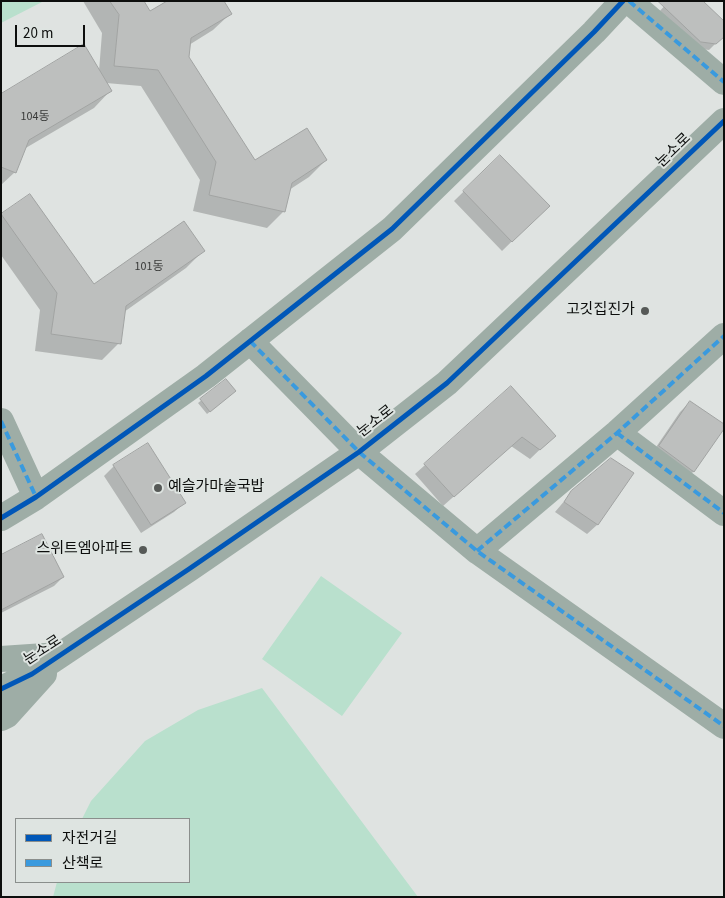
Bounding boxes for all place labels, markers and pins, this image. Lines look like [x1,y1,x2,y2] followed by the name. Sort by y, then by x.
[566,302,635,320] place label: 고깃집진가
[639,305,651,317] marker: 고깃집진가
[168,479,265,497] place label: 예슬가마솥국밥
[152,482,164,494] marker: 예슬가마솥국밥
[36,541,133,559] place label: 스위트엠아파트
[137,544,149,556] marker: 스위트엠아파트

